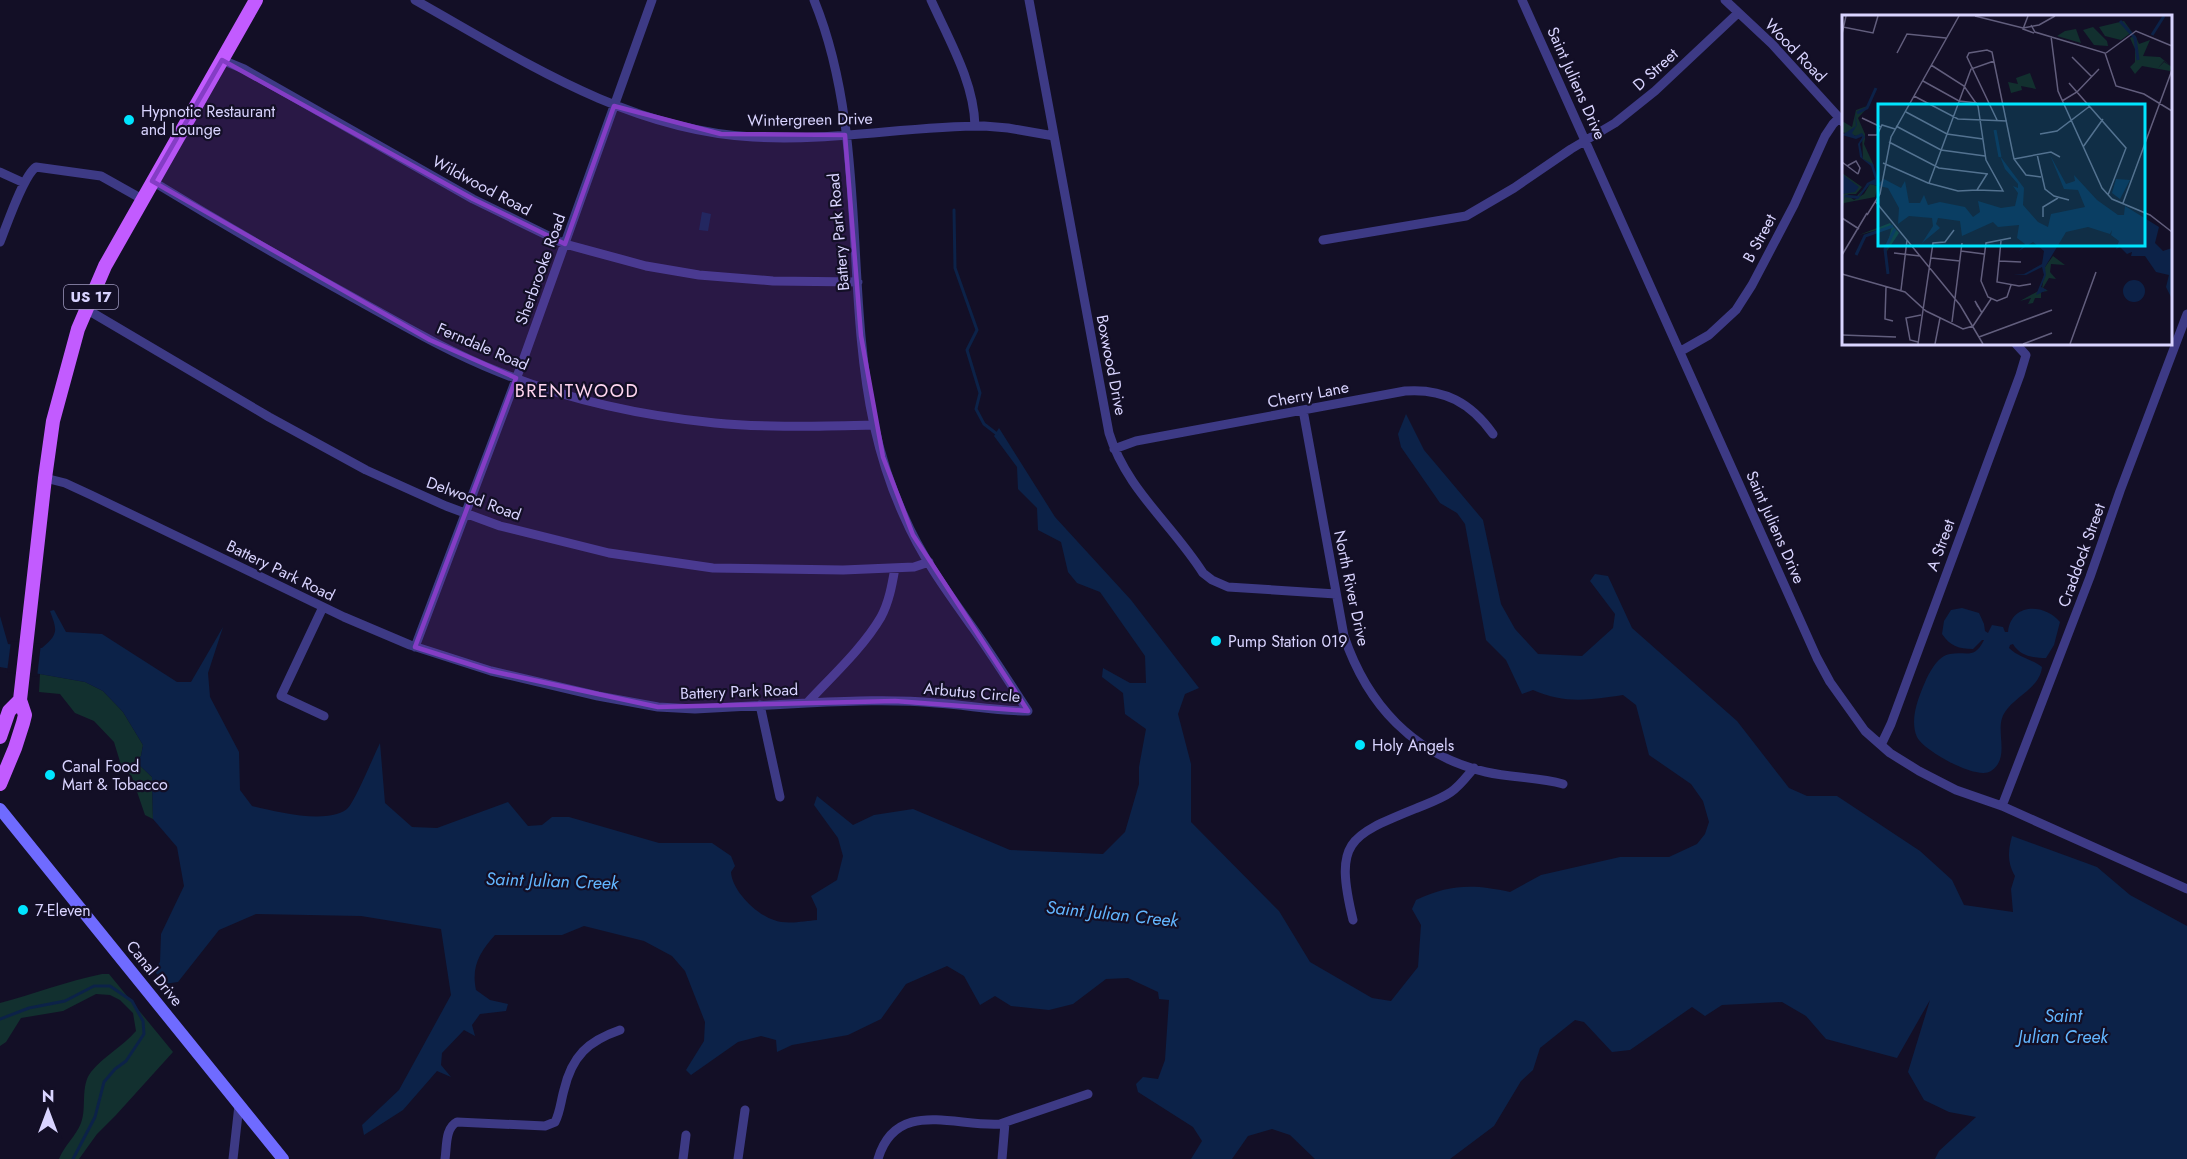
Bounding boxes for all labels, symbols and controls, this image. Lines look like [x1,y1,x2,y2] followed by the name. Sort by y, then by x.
[1759,13,1832,87] street label: Wood Road
[1842,15,2172,345] inset map
[1541,23,1612,143] street label: Saint Juliens Drive
[1628,43,1683,96] street label: D Street
[141,100,275,141] place label: Hypnotic Restaurant and Lounge
[747,107,873,132] street label: Wintergreen Drive
[122,113,136,127] marker: Hypnotic Restaurant and Lounge
[428,150,535,221] street label: Wildwood Road
[822,172,855,292] street label: Battery Park Road
[510,210,571,328] street label: Sherbrooke Road
[1737,210,1782,267] street label: B Street
[64,285,118,309] road number: US 17
[1090,313,1133,417] street label: Boxwood Drive
[433,317,532,376] street label: Ferndale Road
[1265,375,1351,414] street label: Cherry Lane
[515,378,639,404] district label: BRENTWOOD
[1740,467,1811,587] street label: Saint Juliens Drive
[423,471,524,526] street label: Delwood Road
[2052,500,2111,610] street label: Craddock Street
[1921,516,1960,574] street label: A Street
[1328,528,1375,648] street label: North River Drive
[223,534,339,607] street label: Battery Park Road
[1228,630,1348,653] place label: Pump Station 019
[1209,634,1223,648] marker: Pump Station 019
[923,677,1021,708] street label: Arbutus Circle
[680,678,798,705] street label: Battery Park Road
[1372,734,1454,757] place label: Holy Angels
[1353,738,1367,752] marker: Holy Angels
[62,755,168,796] place label: Canal Food Mart & Tobacco
[43,768,57,782] marker: Canal Food Mart & Tobacco
[485,866,620,896] water label: Saint Julian Creek
[1045,894,1181,934] water label: Saint Julian Creek
[35,899,91,922] place label: 7-Eleven
[16,903,30,917] marker: 7-Eleven
[121,935,188,1011] street label: Canal Drive
[2015,1003,2109,1050] water label: Saint Julian Creek
[18,1081,78,1141] north arrow
[42,1085,54,1108] text: N

